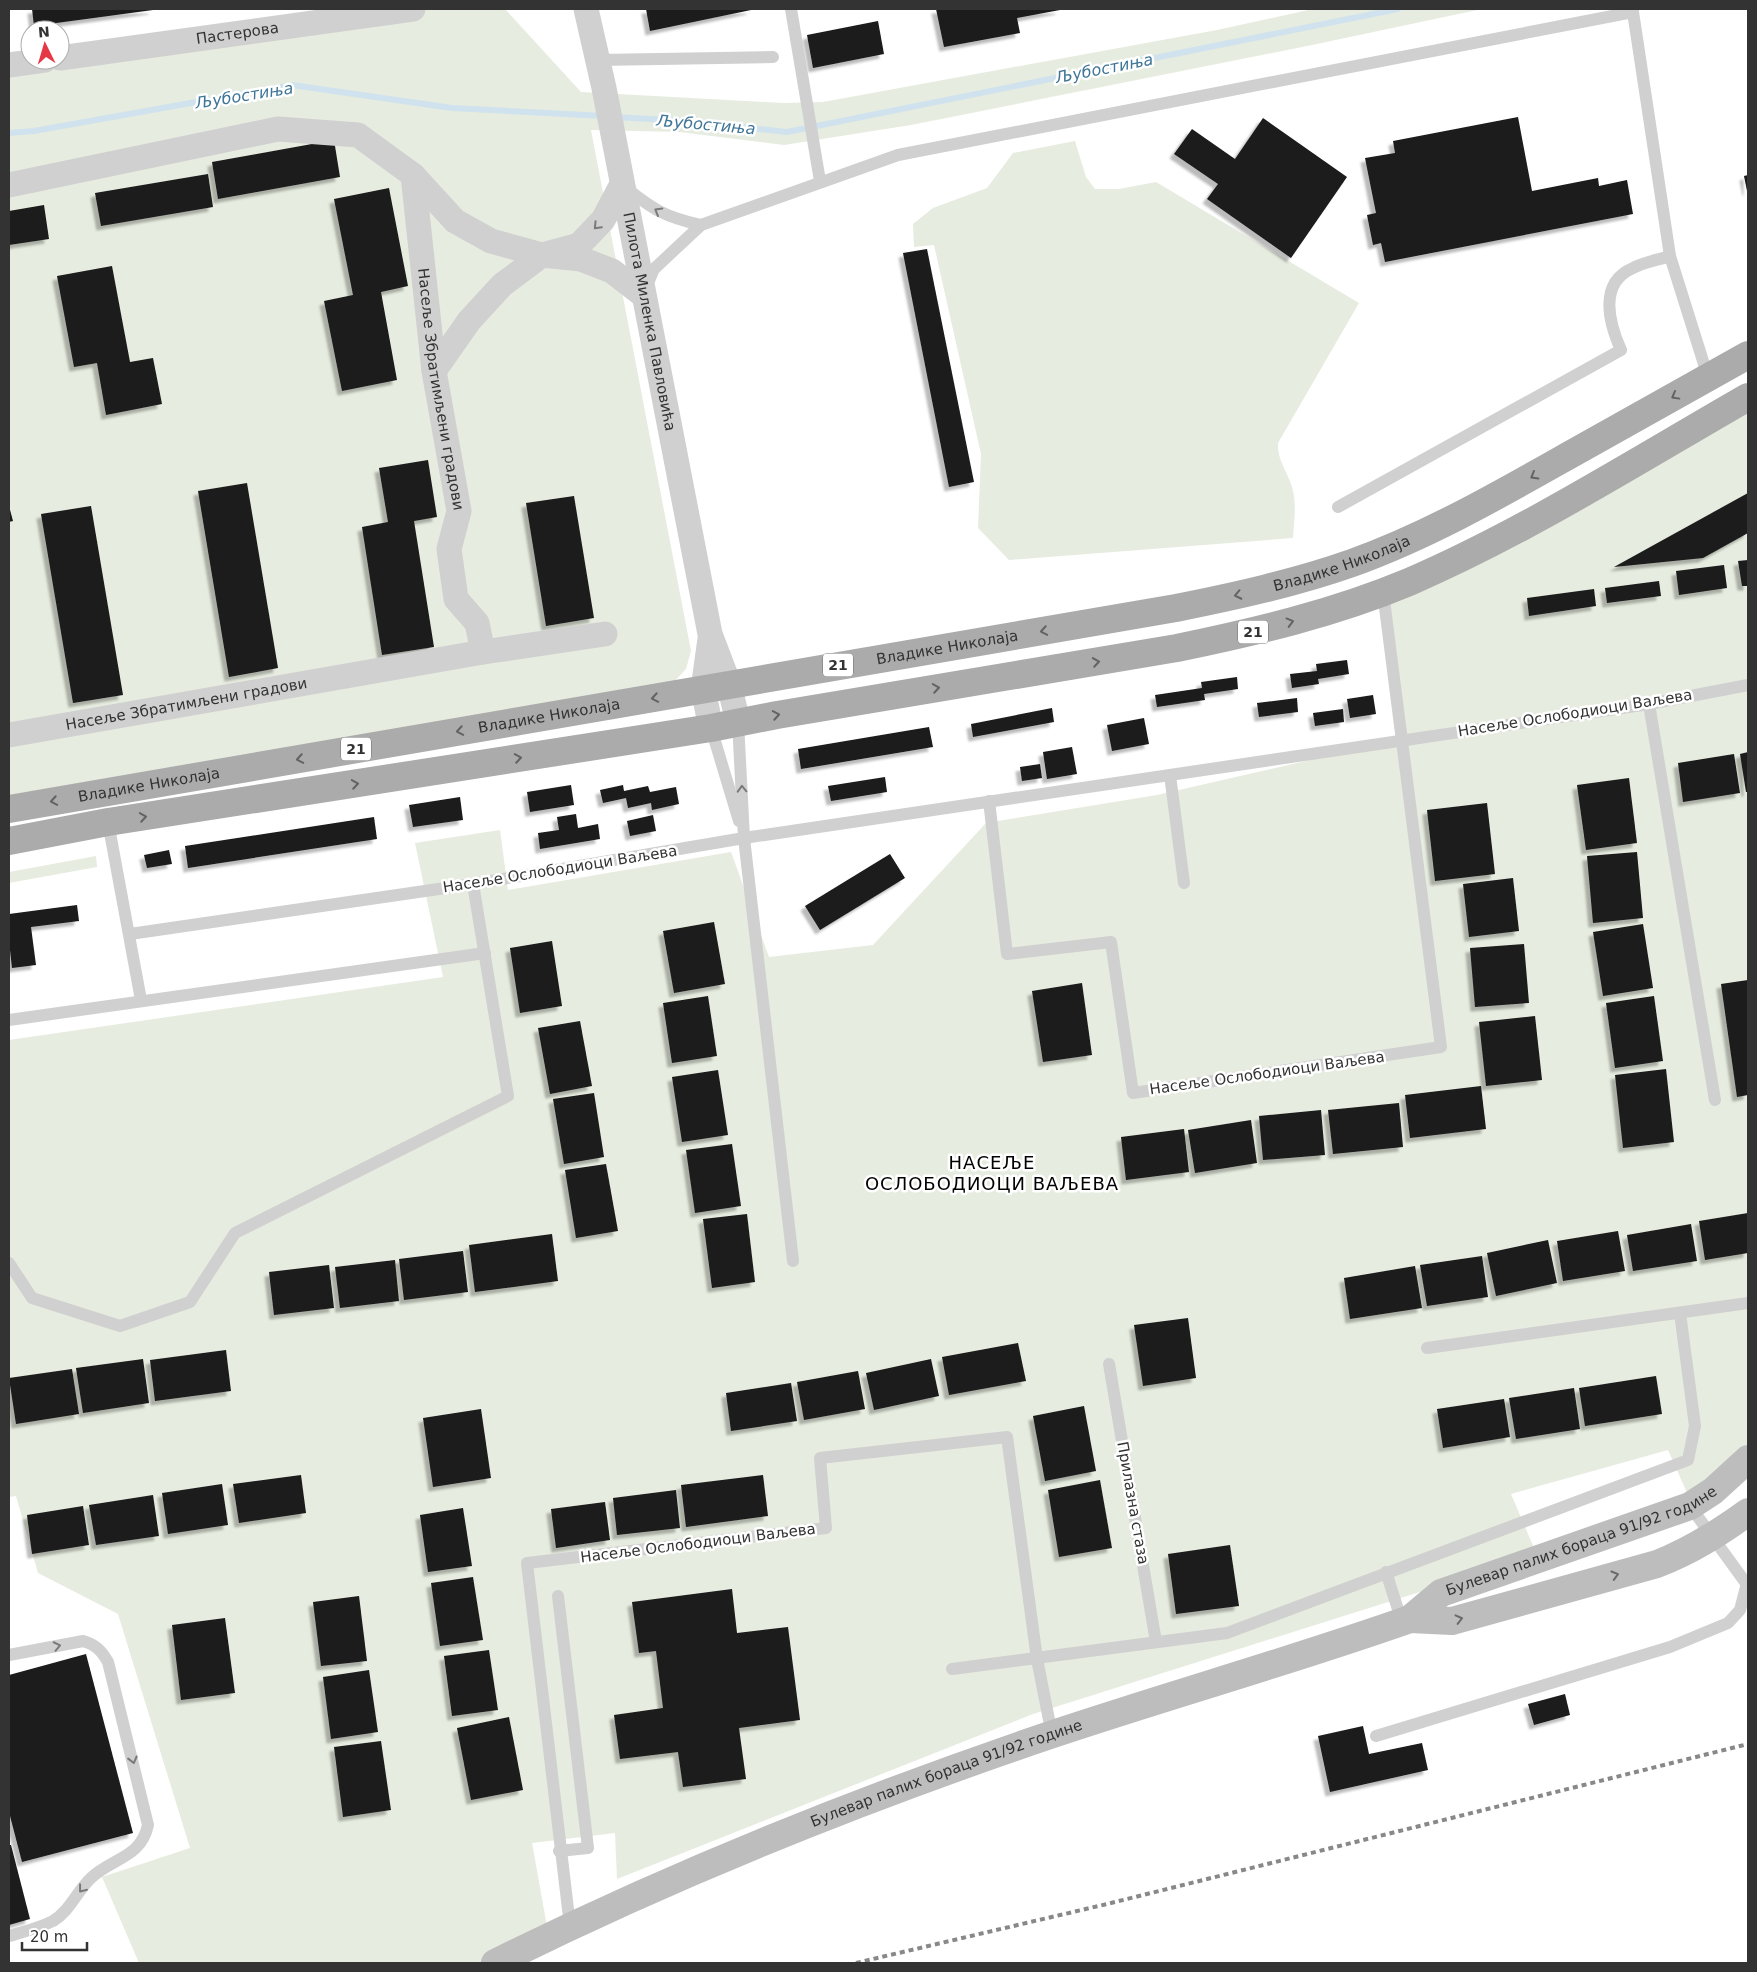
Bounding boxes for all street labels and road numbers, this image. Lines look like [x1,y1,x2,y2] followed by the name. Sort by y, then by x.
[195,19,280,48] street label: Пастерова
[619,211,679,433] street label: Пилота Миленка Павловића
[414,267,468,512] street label: Насеље Збратимљени градови
[1271,531,1413,595] street label: Владике Николаја
[1238,620,1268,644] road number: 21
[875,626,1020,668] street label: Владике Николаја
[823,654,853,676] road number: 21
[64,674,308,734] street label: Насеље Збратимљени градови
[1457,686,1693,740] street label: Насеље Ослободиоци Ваљева
[477,695,621,737] street label: Владике Николаја
[341,738,371,761] road number: 21
[77,764,221,806] street label: Владике Николаја
[442,842,678,896] street label: Насеље Ослободиоци Ваљева
[1148,1048,1386,1098] street label: Насеље Ослободиоци Ваљева
[1113,1440,1153,1566] street label: Прилазна стаза
[1444,1482,1720,1600] street label: Булевар палих бораца 91/92 године
[579,1520,817,1566] street label: Насеље Ослободиоци Ваљева
[808,1716,1085,1831] street label: Булевар палих бораца 91/92 године

